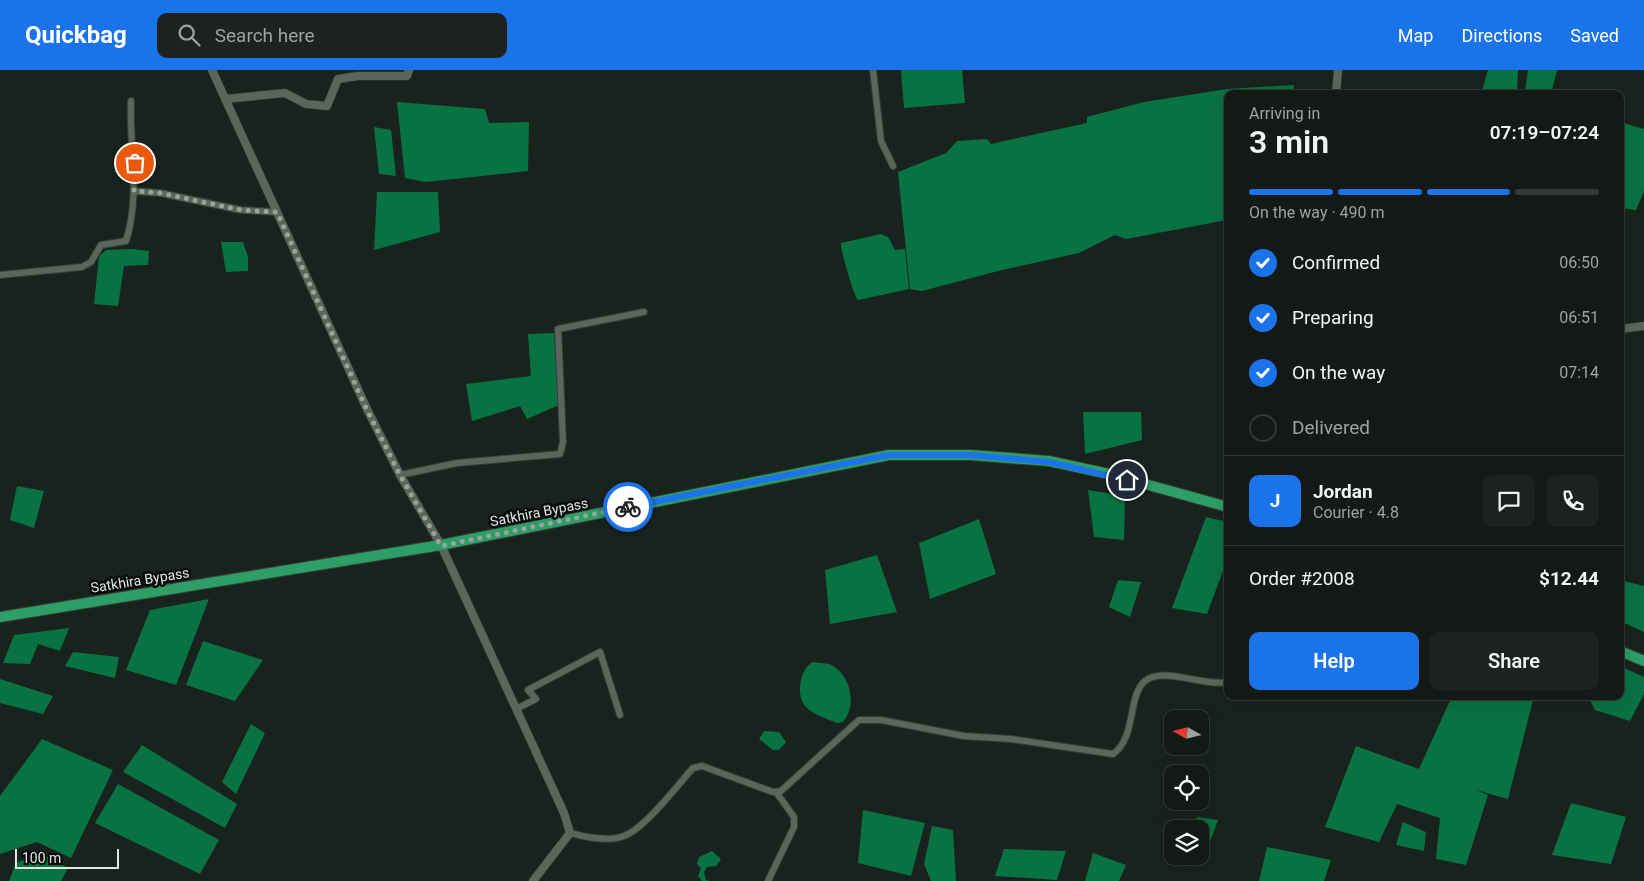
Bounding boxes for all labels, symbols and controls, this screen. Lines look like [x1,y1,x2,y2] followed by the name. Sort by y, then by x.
[157,13,507,58] search box
[25,21,127,49] text: Quickbag
[175,21,203,49] icon: search
[215,24,315,47] text: Search here
[1398,25,1433,46] text: Map
[1461,25,1542,46] text: Directions
[1570,25,1619,46] text: Saved
[1249,104,1320,123] text: Arriving in
[1490,121,1599,144] text: 07:19–07:24
[1249,123,1329,161] text: 3 min
[114,142,156,184] pin
[121,149,149,177] icon: bag
[1249,203,1385,222] text: On the way · 490 m
[1249,249,1277,277] icon: check
[1292,251,1380,274] text: Confirmed
[1559,253,1599,272] text: 06:50
[1249,304,1277,332] icon: check
[1292,306,1374,329] text: Preparing
[1559,308,1599,327] text: 06:51
[1249,359,1277,387] icon: check
[1292,361,1385,384] text: On the way
[1559,363,1599,382] text: 07:14
[1292,416,1370,439] text: Delivered
[1106,459,1148,501] pin
[1113,466,1141,494] icon: home
[1483,475,1535,527] button: chat
[1547,475,1599,527] button: phone
[1313,480,1373,503] text: Jordan
[603,482,653,532] courier
[1270,489,1280,512] text: J
[614,493,642,521] icon: bike
[489,495,589,529] street label: Satkhira Bypass
[1313,503,1399,522] text: Courier · 4.8
[90,564,190,596] street label: Satkhira Bypass
[1249,567,1355,590] text: Order #2008
[1539,567,1599,590] text: $12.44
[1249,632,1419,690] button: Help
[1429,632,1599,690] button: Share
[1164,710,1209,755] north arrow
[1164,710,1209,865] map controls
[1164,765,1209,810] button: locate
[1164,820,1209,865] button: layers
[15,846,119,869] scale bar
[22,850,61,866] text: 100 m

